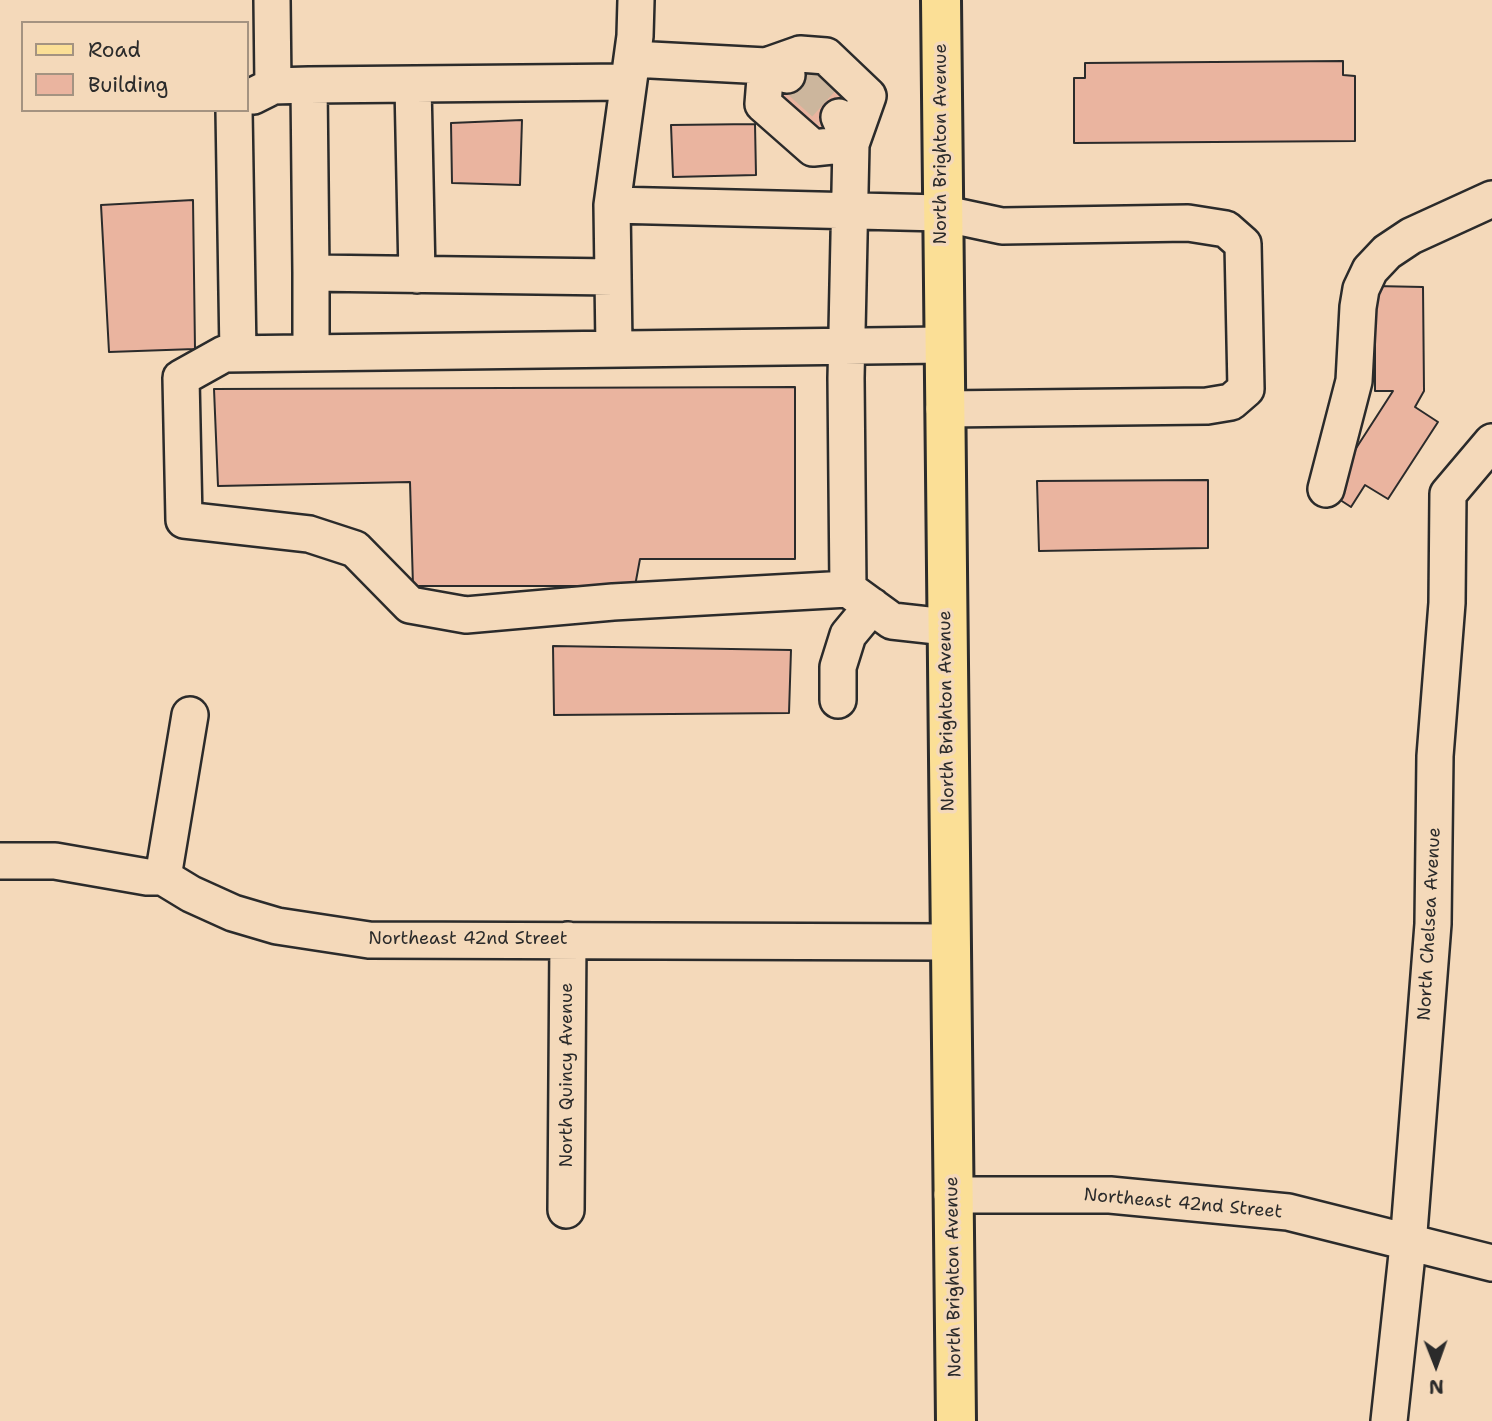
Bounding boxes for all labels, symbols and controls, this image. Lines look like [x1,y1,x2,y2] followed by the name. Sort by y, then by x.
[21,21,248,112] legend
[88,36,141,64] text: Road
[930,43,952,245] street label: North Brighton Avenue
[88,71,168,99] text: Building
[934,610,960,812] street label: North Brighton Avenue
[1414,827,1446,1021] street label: North Chelsea Avenue
[368,928,568,950] street label: Northeast 42nd Street
[556,983,578,1167] street label: North Quincy Avenue
[941,1176,967,1378] street label: North Brighton Avenue
[1083,1185,1283,1223] street label: Northeast 42nd Street
[1401,1330,1471,1400] north arrow
[1429,1374,1444,1399] text: N

